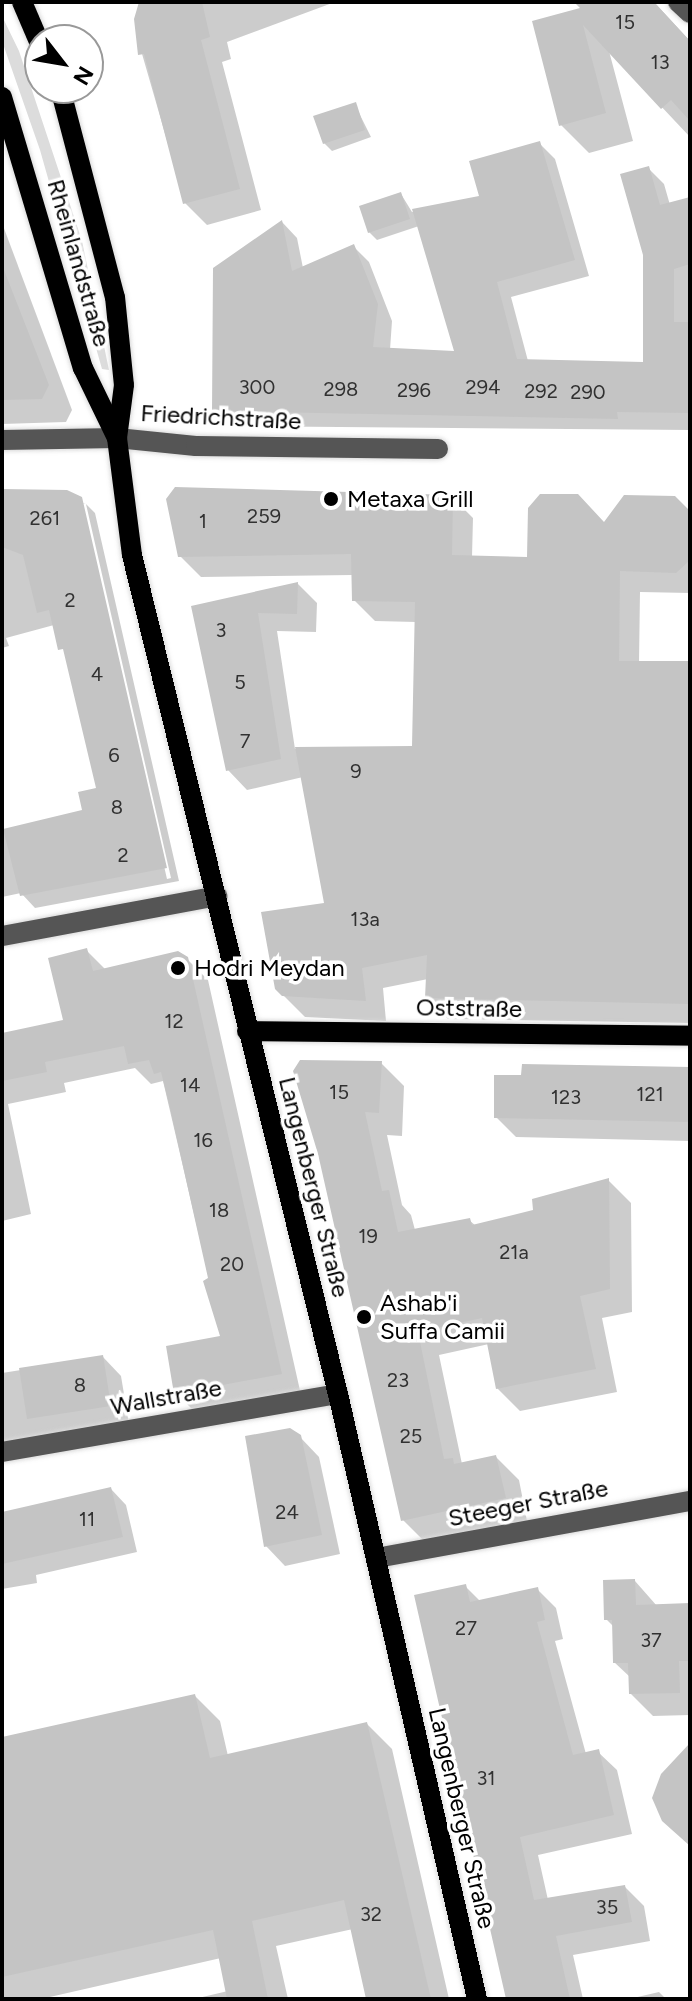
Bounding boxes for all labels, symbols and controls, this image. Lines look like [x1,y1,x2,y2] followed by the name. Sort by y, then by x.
[615,10,635,34] house number: 15
[24,24,104,104] north arrow
[650,50,670,74] house number: 13
[67,61,99,90] text: N
[41,176,117,350] street label: Rheinlandstraße
[239,375,275,399] house number: 300
[466,375,500,399] house number: 294
[324,377,358,401] house number: 298
[397,378,431,402] house number: 296
[524,379,558,403] house number: 292
[570,380,606,404] house number: 290
[140,398,302,436] street label: Friedrichstraße
[347,485,474,513] place label: Metaxa Grill
[322,490,340,508] marker: Metaxa Grill
[247,504,281,528] house number: 259
[30,506,60,530] house number: 261
[199,509,207,533] house number: 1
[64,588,76,612] house number: 2
[216,618,226,642] house number: 3
[91,662,103,686] house number: 4
[234,670,246,694] house number: 5
[240,729,250,753] house number: 7
[108,743,120,767] house number: 6
[350,759,362,783] house number: 9
[111,795,123,819] house number: 8
[117,843,129,867] house number: 2
[350,907,380,931] house number: 13a
[194,954,345,982] place label: Hodri Meydan
[169,959,187,977] marker: Hodri Meydan
[416,993,522,1023] street label: Oststraße
[164,1009,184,1033] house number: 12
[180,1073,200,1097] house number: 14
[273,1074,355,1300] street label: Langenberger Straße
[329,1080,349,1104] house number: 15
[636,1082,664,1106] house number: 121
[551,1085,581,1109] house number: 123
[193,1128,213,1152] house number: 16
[209,1198,229,1222] house number: 18
[358,1224,378,1248] house number: 19
[499,1240,529,1264] house number: 21a
[220,1252,244,1276] house number: 20
[380,1289,505,1345] place label: Ashab'i Suffa Camii
[355,1308,373,1326] marker: Ashab'i Suffa Camii
[387,1368,409,1392] house number: 23
[74,1373,86,1397] house number: 8
[108,1373,224,1421] street label: Wallstraße
[400,1424,422,1448] house number: 25
[446,1473,610,1533] street label: Steeger Straße
[275,1500,299,1524] house number: 24
[79,1507,95,1531] house number: 11
[455,1616,477,1640] house number: 27
[640,1628,662,1652] house number: 37
[423,1705,501,1931] street label: Langenberger Straße
[476,1766,496,1790] house number: 31
[596,1895,618,1919] house number: 35
[360,1902,382,1926] house number: 32

